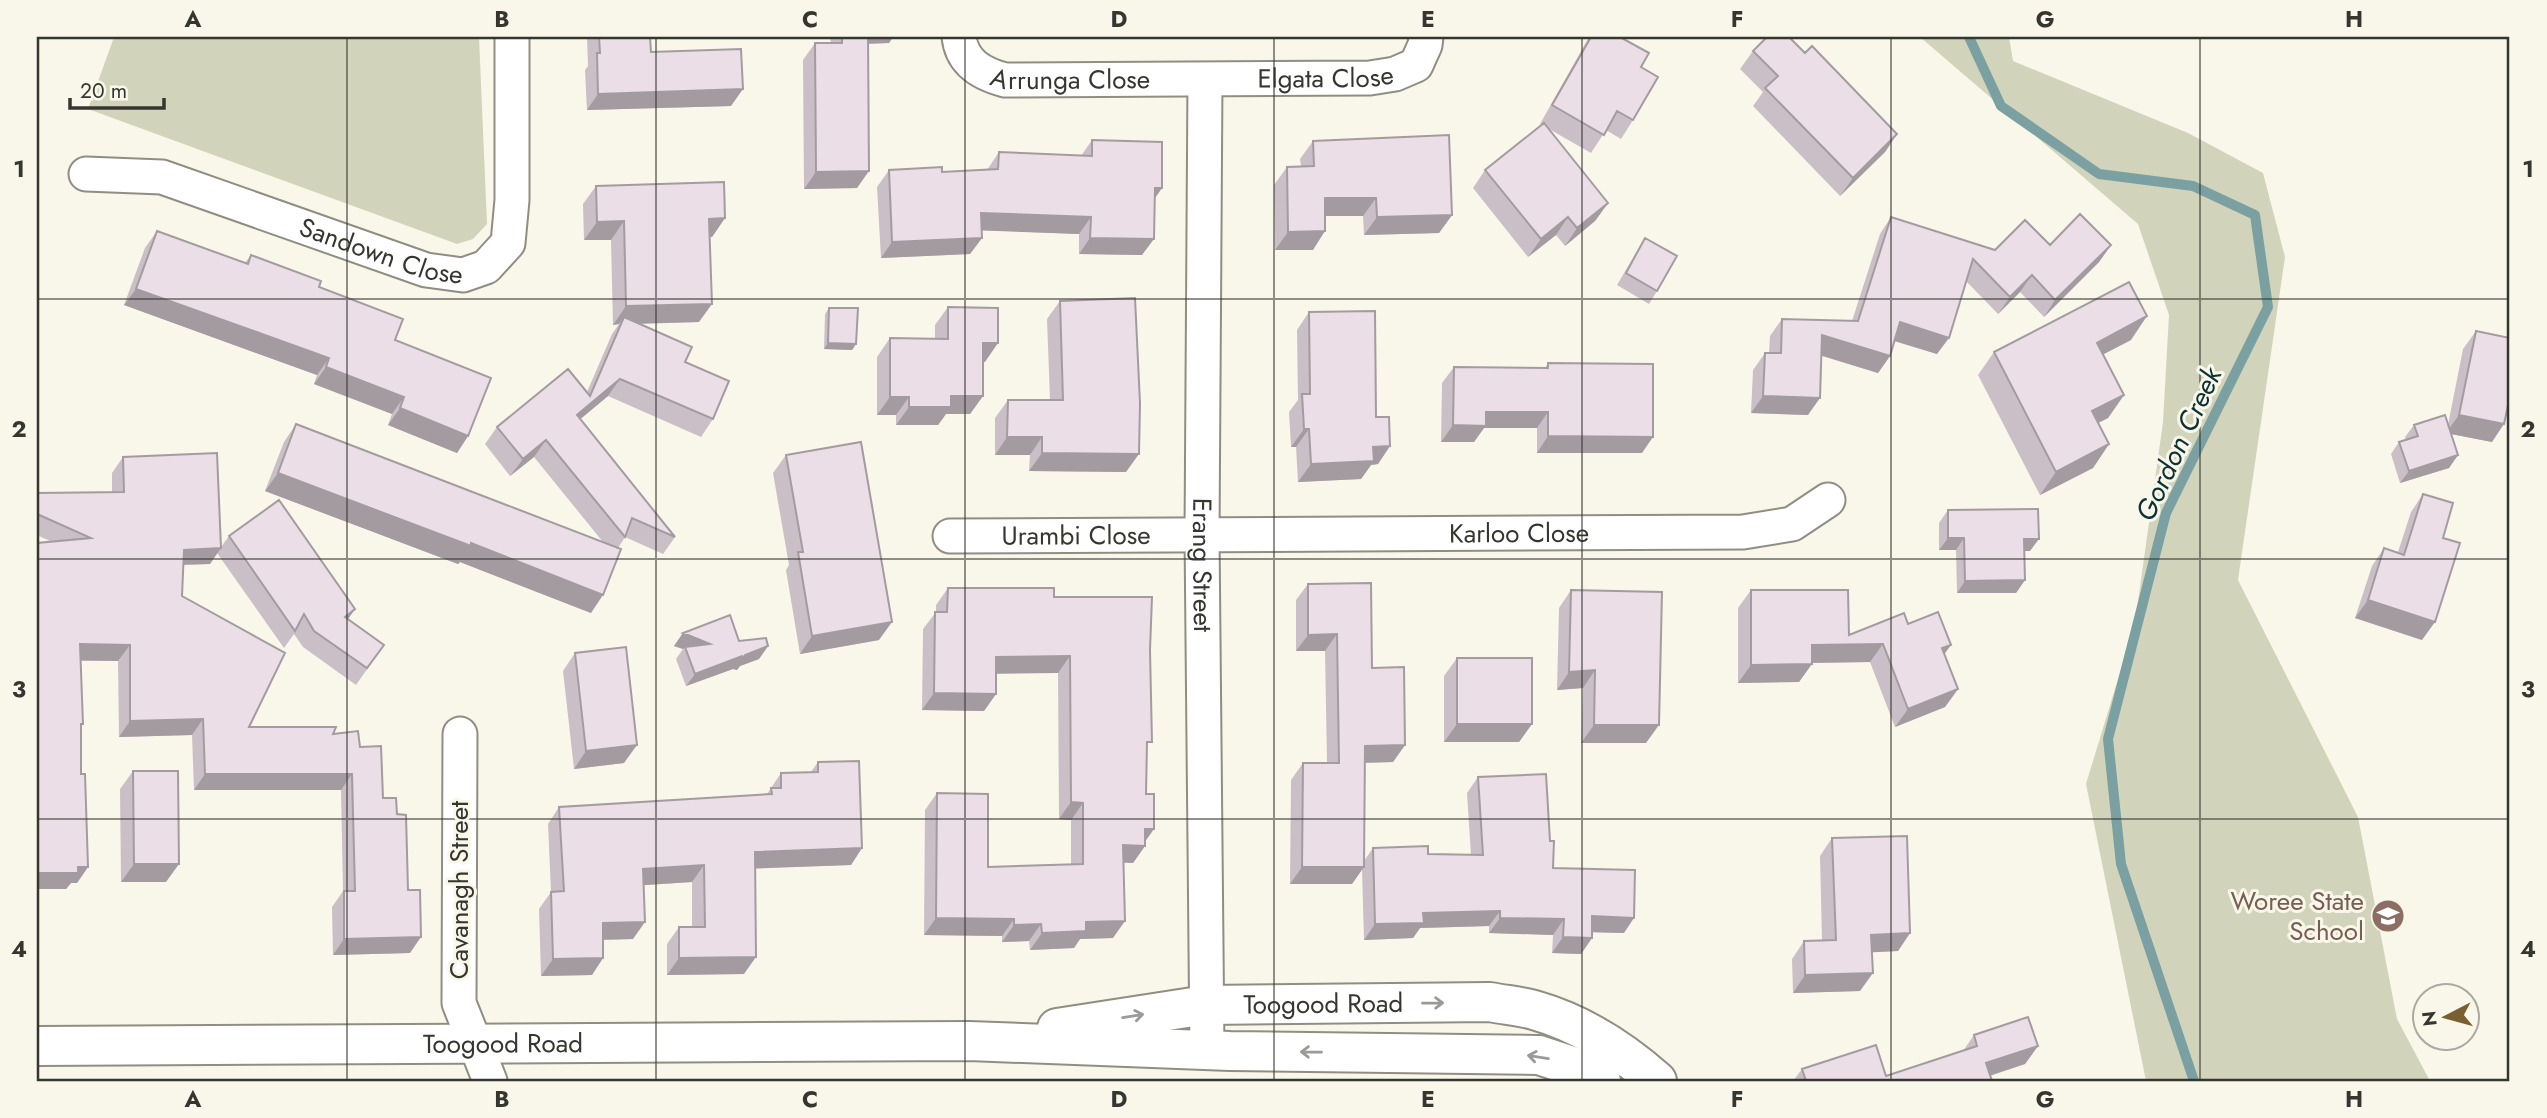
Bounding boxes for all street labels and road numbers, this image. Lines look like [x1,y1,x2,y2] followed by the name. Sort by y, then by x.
[1257,56,1396,98] street label: Elgata Close
[986,58,1150,99] street label: Arrunga Close
[294,208,465,294] street label: Sandown Close
[1183,498,1222,633] street label: Erang Street
[1449,514,1589,552] street label: Karloo Close
[1001,516,1151,555] street label: Urambi Close
[440,800,478,979] street label: Cavanagh Street
[1243,984,1403,1024] street label: Toogood Road
[423,1024,583,1063] street label: Toogood Road

